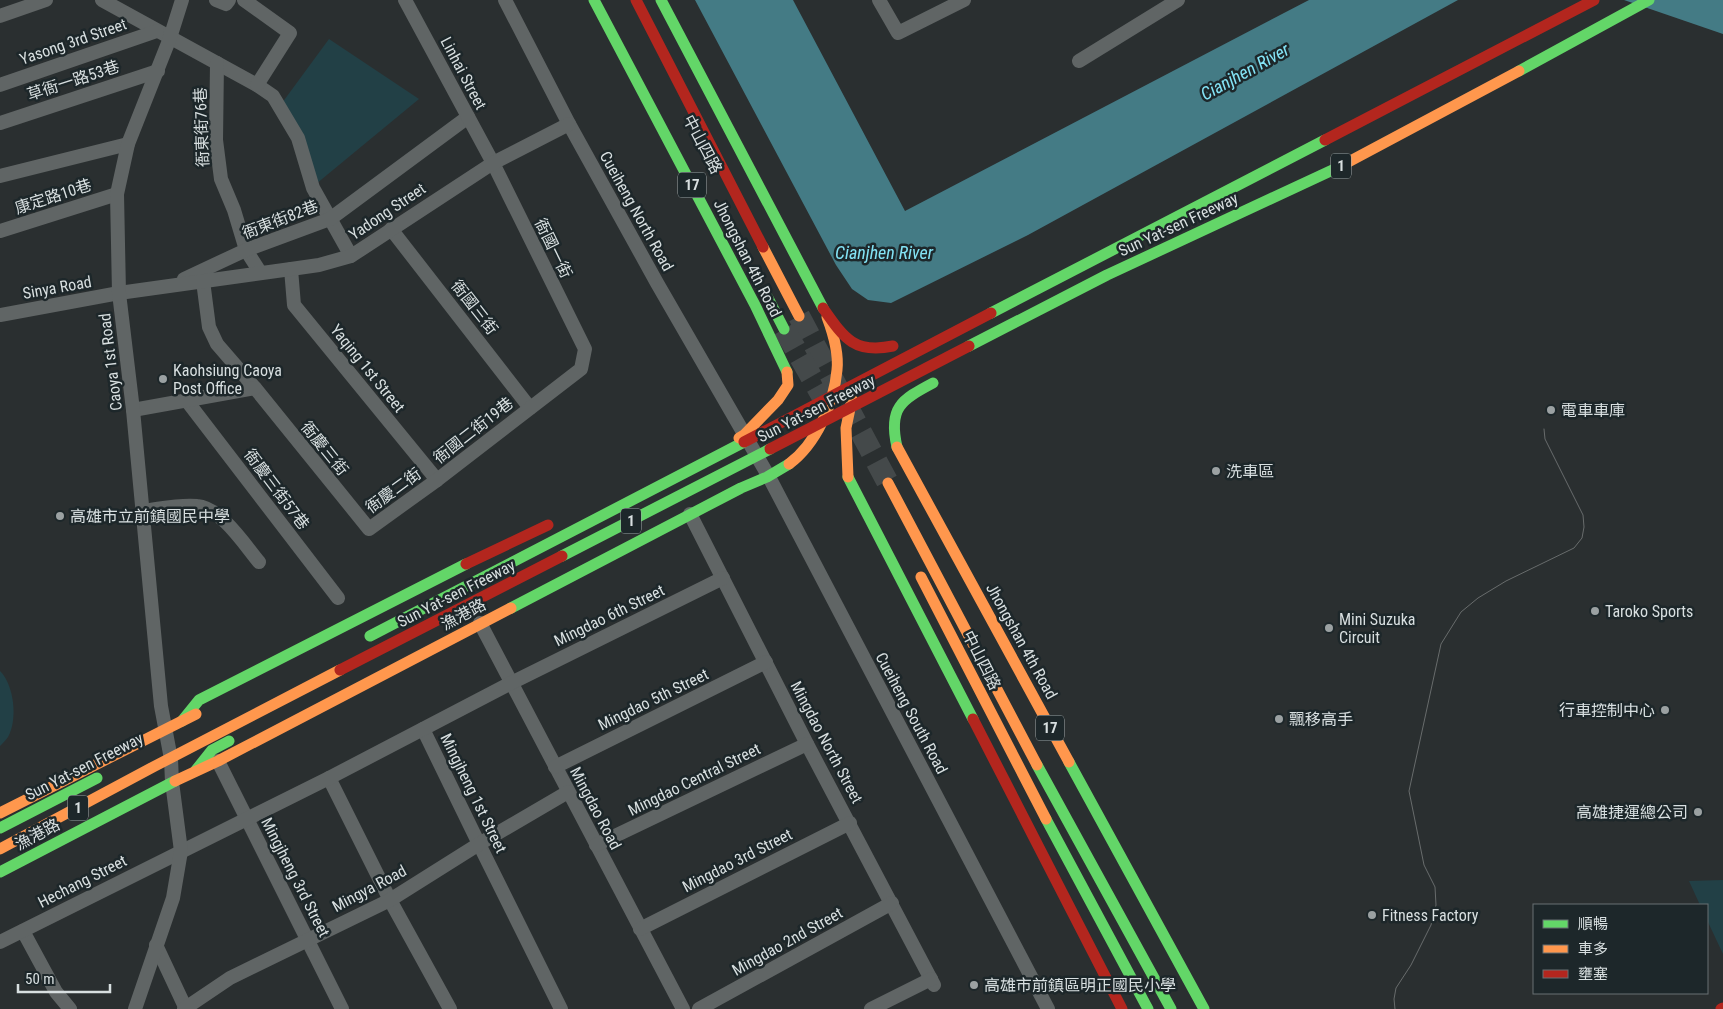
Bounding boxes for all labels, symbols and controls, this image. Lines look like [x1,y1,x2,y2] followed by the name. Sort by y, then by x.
[17,14,129,69] street label: Yasong 3rd Street
[437,34,491,113] street label: Linhai Street
[1197,38,1293,104] water label: Cianjhen River
[25,57,122,104] street label: 草衙一路53巷
[191,87,212,167] street label: 衙東街76巷
[679,112,726,177] street label: 中山四路
[596,148,677,274] street label: Cueiheng North Road
[1331,154,1351,178] road number: 1
[678,172,706,198] road number: 17
[12,175,94,218] street label: 康定路10巷
[345,179,429,244] street label: Yadong Street
[1115,188,1241,260] street label: Sun Yat-sen Freeway
[240,196,321,243] street label: 衙東街82巷
[710,196,785,320] street label: Jhongshan 4th Road
[531,215,576,281] street label: 衙國一街
[835,242,934,263] water label: Cianjhen River
[21,272,93,303] street label: Sinya Road
[447,276,502,338] street label: 衙國三街
[95,312,126,412] street label: Caoya 1st Road
[326,321,409,416] street label: Yaqing 1st Street
[173,361,282,398] place label: Kaohsiung Caoya Post Office
[754,370,879,446] street label: Sun Yat-sen Freeway
[157,373,169,385] marker: Kaohsiung Caoya Post Office
[430,393,517,467] street label: 衙國二街19巷
[1561,401,1625,420] place label: 電車車庫
[1545,404,1557,416] marker: 電車車庫
[297,417,352,479] street label: 衙慶三街
[240,445,313,533] street label: 衙慶三街57巷
[1226,462,1274,481] place label: 洗車區
[362,464,425,517] street label: 衙慶二街
[1210,465,1222,477] marker: 洗車區
[70,507,230,526] place label: 高雄市立前鎮國民中學
[621,508,641,534] road number: 1
[54,510,66,522] marker: 高雄市立前鎮國民中學
[394,555,519,631] street label: Sun Yat-sen Freeway
[551,580,668,650] street label: Mingdao 6th Street
[982,580,1061,702] street label: Jhongshan 4th Road
[438,595,489,634] street label: 漁港路
[1605,602,1693,621] place label: Taroko Sports
[1589,605,1601,617] marker: Taroko Sports
[1339,610,1416,647] place label: Mini Suzuka Circuit
[1323,622,1335,634] marker: Mini Suzuka Circuit
[959,627,1005,693] street label: 中山四路
[872,649,952,777] street label: Cueiheng South Road
[595,664,712,734] street label: Mingdao 5th Street
[786,678,867,807] street label: Mingdao North Street
[1559,701,1655,720] place label: 行車控制中心
[1659,704,1671,716] marker: 行車控制中心
[1289,710,1353,729] place label: 飄移高手
[1273,713,1285,725] marker: 飄移高手
[1036,716,1064,740] road number: 17
[22,728,147,804] street label: Sun Yat-sen Freeway
[436,730,511,856] street label: Mingjheng 1st Street
[625,739,764,820] street label: Mingdao Central Street
[566,764,625,853] street label: Mingdao Road
[68,796,88,820] road number: 1
[1576,803,1688,822] place label: 高雄捷運總公司
[1692,806,1704,818] marker: 高雄捷運總公司
[257,814,334,940] street label: Mingjheng 3rd Street
[12,815,63,854] street label: 漁港路
[679,825,795,896] street label: Mingdao 3rd Street
[35,851,130,912] street label: Hechang Street
[329,861,410,916] street label: Mingya Road
[729,903,846,980] street label: Mingdao 2nd Street
[1533,904,1708,994] legend
[1382,906,1479,925] place label: Fitness Factory
[1366,909,1378,921] marker: Fitness Factory
[1578,915,1608,933] text: 順暢
[1578,940,1608,958] text: 車多
[18,962,110,994] scale bar
[1578,965,1608,983] text: 壅塞
[25,970,55,988] text: 50 m
[984,976,1176,995] place label: 高雄市前鎮區明正國民小學
[968,979,980,991] marker: 高雄市前鎮區明正國民小學

